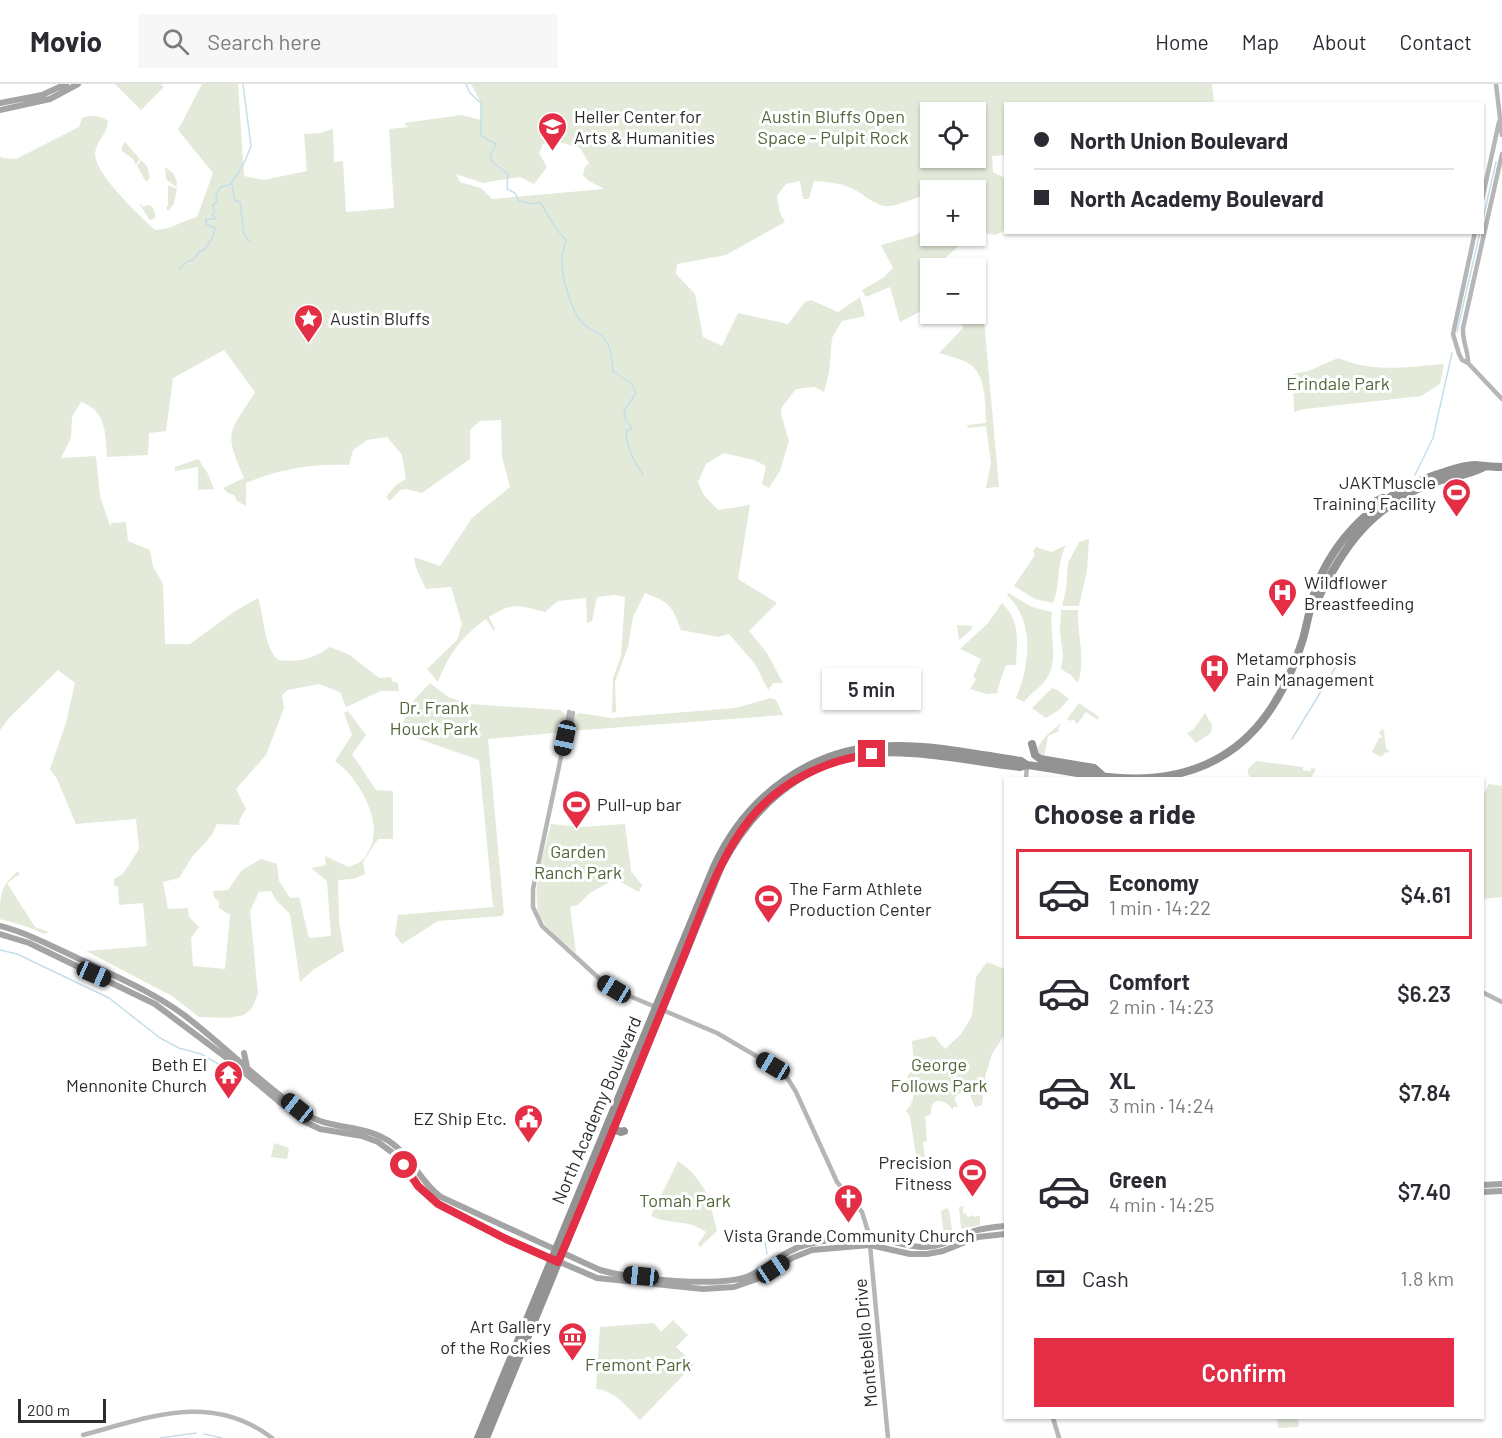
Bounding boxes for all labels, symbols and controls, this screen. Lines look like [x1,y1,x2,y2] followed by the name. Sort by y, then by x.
[138,14,558,68] search box
[30,24,102,58] text: Movio
[159,25,192,58] icon: search
[207,28,322,54] text: Search here
[1155,29,1209,54] text: Home
[1242,29,1279,54] text: Map
[1312,29,1367,54] text: About
[1400,29,1472,54] text: Contact
[920,102,986,324] map controls
[920,102,986,168] button: locate
[574,105,715,148] place label: Heller Center for Arts & Humanities
[757,105,909,148] park label: Austin Bluffs Open Space - Pulpit Rock
[537,110,569,152] school or university icon: Heller Center for Arts & Humanities
[1070,127,1288,153] text: North Union Boulevard
[920,180,986,246] button: +
[1070,185,1324,211] text: North Academy Boulevard
[920,258,986,324] button: −
[293,302,325,344] place icon: Austin Bluffs
[330,307,430,329] place label: Austin Bluffs
[1286,372,1390,394] park label: Erindale Park
[1313,471,1436,514] place label: JAKTMuscle Training Facility
[1441,476,1473,518] sports icon: JAKTMuscle Training Facility
[1304,571,1414,614] place label: Wildflower Breastfeeding
[1267,576,1299,618] hospital icon: Wildflower Breastfeeding
[1236,647,1375,690] place label: Metamorphosis Pain Management
[1199,652,1231,694] hospital icon: Metamorphosis Pain Management
[822,667,922,709] callout: 5 min
[848,677,895,701] text: 5 min
[390,696,478,739] park label: Dr. Frank Houck Park
[552,719,578,757] car
[858,740,885,767] route end
[560,788,592,830] sports icon: Pull-up bar
[597,793,682,815] place label: Pull-up bar
[1034,797,1196,829] text: Choose a ride
[534,840,622,883] park label: Garden Ranch Park
[1037,867,1091,921] icon: car
[1109,869,1199,895] text: Economy
[789,877,932,920] place label: The Farm Athlete Production Center
[1400,881,1451,907] text: $4.61
[752,882,784,924] sports icon: The Farm Athlete Production Center
[1109,895,1211,919] text: 1 min · 14:22
[74,958,114,990] car
[1037,966,1091,1020] icon: car
[1109,968,1190,994] text: Comfort
[594,972,634,1006] car
[1397,980,1451,1006] text: $6.23
[1109,994,1214,1018] text: 2 min · 14:23
[546,1013,646,1207] street label: North Academy Boulevard
[753,1049,793,1083] car
[66,1053,207,1096] place label: Beth El Mennonite Church
[890,1053,988,1096] park label: George Follows Park
[212,1058,244,1100] temple icon: Beth El Mennonite Church
[1037,1065,1091,1119] icon: car
[1109,1067,1135,1093] text: XL
[1398,1079,1451,1105] text: $7.84
[277,1090,317,1126] car
[1109,1093,1214,1117] text: 3 min · 14:24
[512,1102,544,1144] public building icon: EZ Ship Etc.
[413,1107,507,1129] place label: EZ Ship Etc.
[390,1151,417,1178] route start
[879,1151,952,1194] place label: Precision Fitness
[957,1156,989,1198] sports icon: Precision Fitness
[1037,1164,1091,1218] icon: car
[1109,1166,1167,1192] text: Green
[1398,1178,1451,1204] text: $7.40
[833,1182,865,1224] church icon: Vista Grande Community Church
[639,1189,731,1211] park label: Tomah Park
[1109,1192,1214,1216] text: 4 min · 14:25
[723,1224,975,1246] place label: Vista Grande Community Church
[753,1251,793,1287] car
[1034,1262,1067,1295] icon: cash
[622,1265,660,1287] car
[1082,1265,1129,1291] text: Cash
[1400,1266,1454,1290] text: 1.8 km
[848,1278,882,1408] street label: Montebello Drive
[440,1315,551,1358] place label: Art Gallery of the Rockies
[556,1320,588,1362] museum icon: Art Gallery of the Rockies
[1034,1338,1454,1407] button: Confirm
[585,1353,691,1375] park label: Fremont Park
[18,1396,106,1424] scale bar
[27,1400,70,1419] text: 200 m

